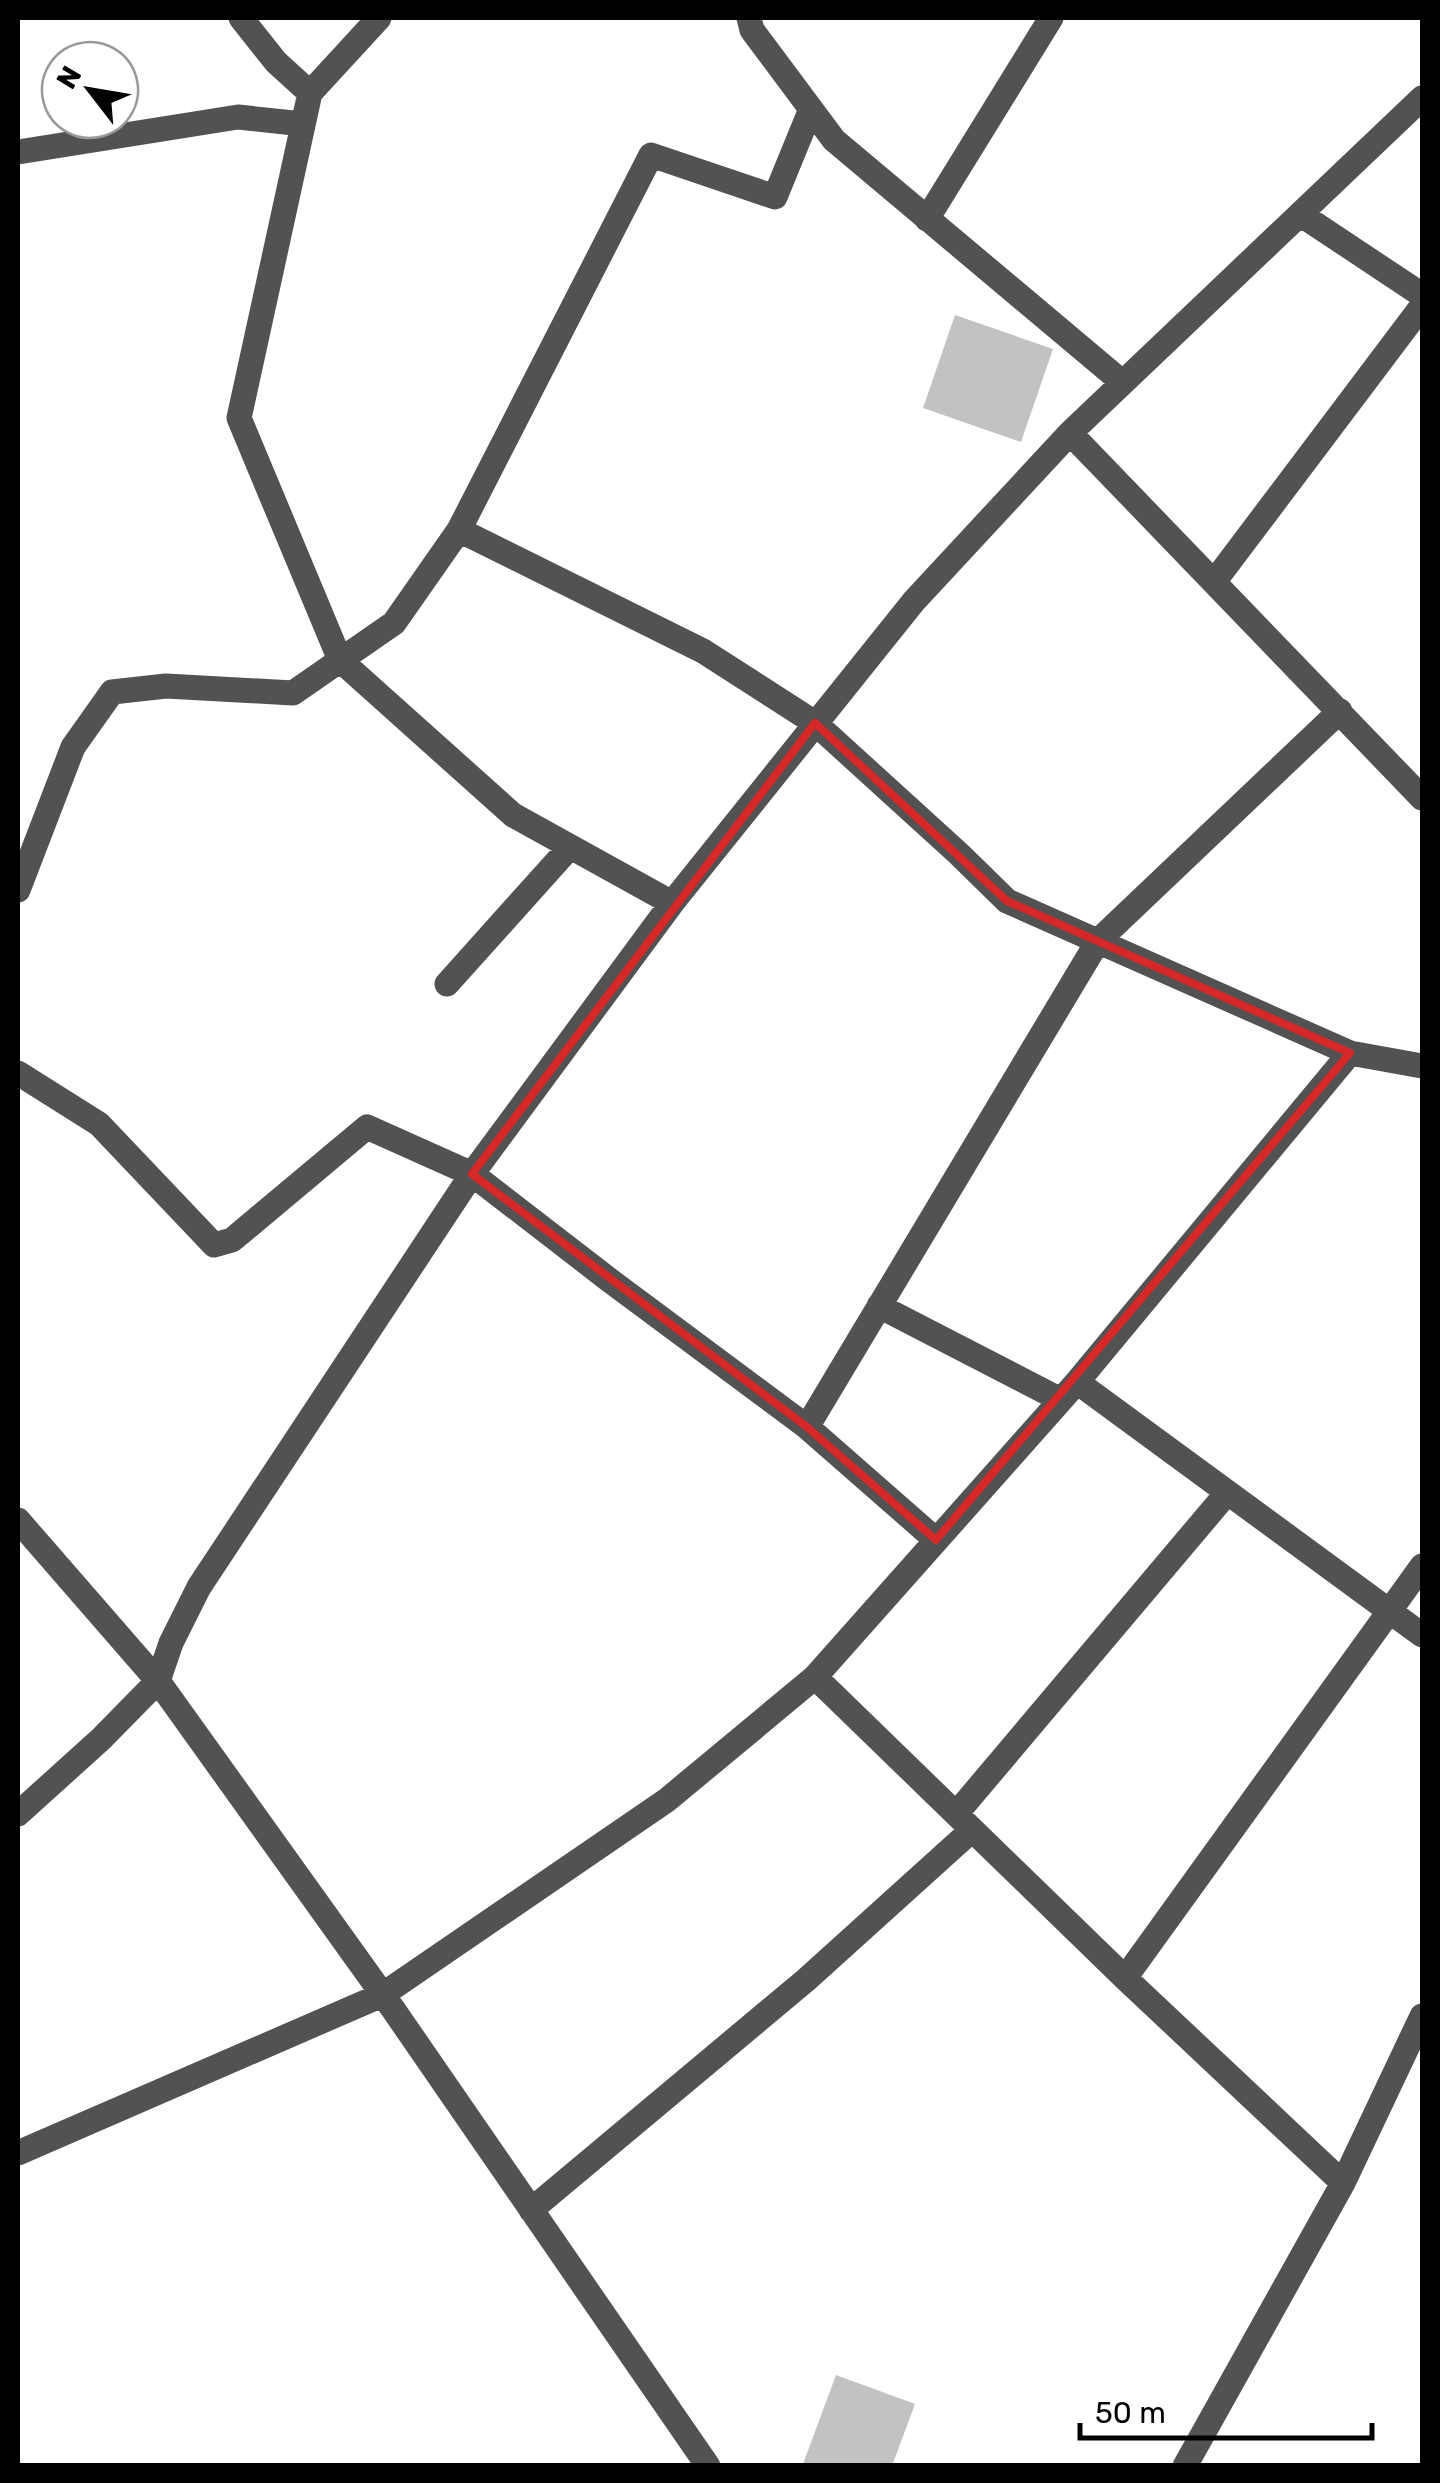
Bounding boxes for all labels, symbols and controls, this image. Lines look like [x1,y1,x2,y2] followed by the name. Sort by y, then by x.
[40,40,140,140] north arrow
[50,60,88,95] text: N
[1080,2378,1372,2440] scale bar
[1095,2395,1166,2431] text: 50 m

